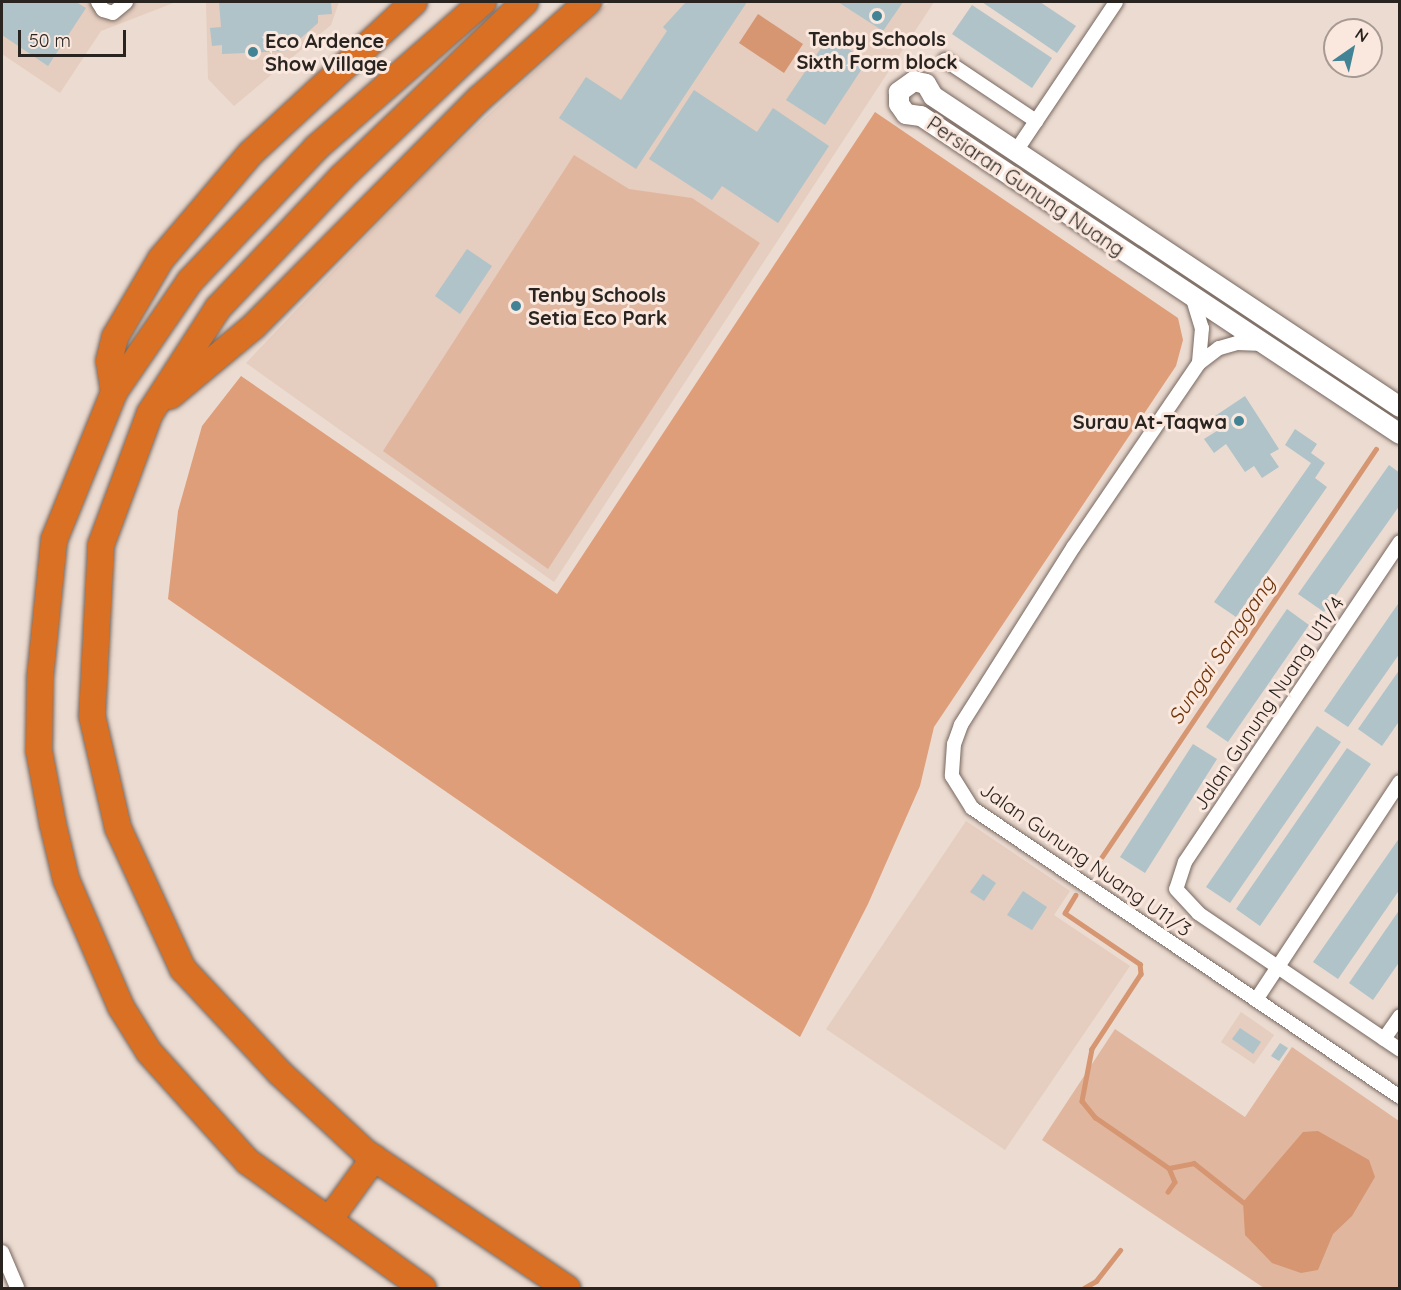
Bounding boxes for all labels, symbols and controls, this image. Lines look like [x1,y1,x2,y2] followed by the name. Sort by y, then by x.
[870,9,884,23] marker: Tenby Schools Sixth Form block
[21,18,129,56] scale bar
[1323,18,1383,78] north arrow
[1351,23,1372,46] text: N
[796,26,958,73] place label: Tenby Schools Sixth Form block
[265,28,388,75] place label: Eco Ardence Show Village
[29,29,71,52] text: 50 m
[246,45,260,59] marker: Eco Ardence Show Village
[923,111,1129,261] street label: Persiaran Gunung Nuang
[528,282,667,329] place label: Tenby Schools Setia Eco Park
[509,299,523,313] marker: Tenby Schools Setia Eco Park
[1073,409,1227,433] place label: Surau At-Taqwa
[1232,414,1246,428] marker: Surau At-Taqwa
[1162,571,1280,729] water label: Sungai Sanggang
[1187,592,1349,814] street label: Jalan Gunung Nuang U11/4
[976,777,1196,941] street label: Jalan Gunung Nuang U11/3

